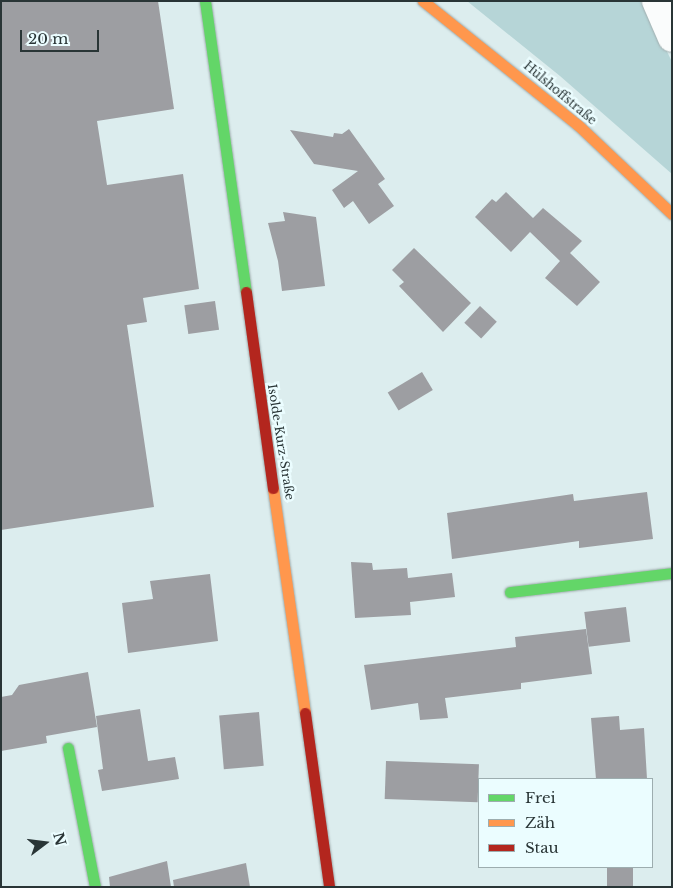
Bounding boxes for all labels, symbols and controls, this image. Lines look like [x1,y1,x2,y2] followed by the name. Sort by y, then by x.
[22,20,101,52] scale bar
[28,29,68,48] text: 20 m
[521,58,599,128] street label: Hülshoffstraße
[265,383,297,501] street label: Isolde-Kurz-Straße
[478,778,653,868] legend
[525,788,556,807] text: Frei
[525,813,555,832] text: Zäh
[20,818,70,868] north arrow
[49,830,70,848] text: N
[525,838,559,857] text: Stau

